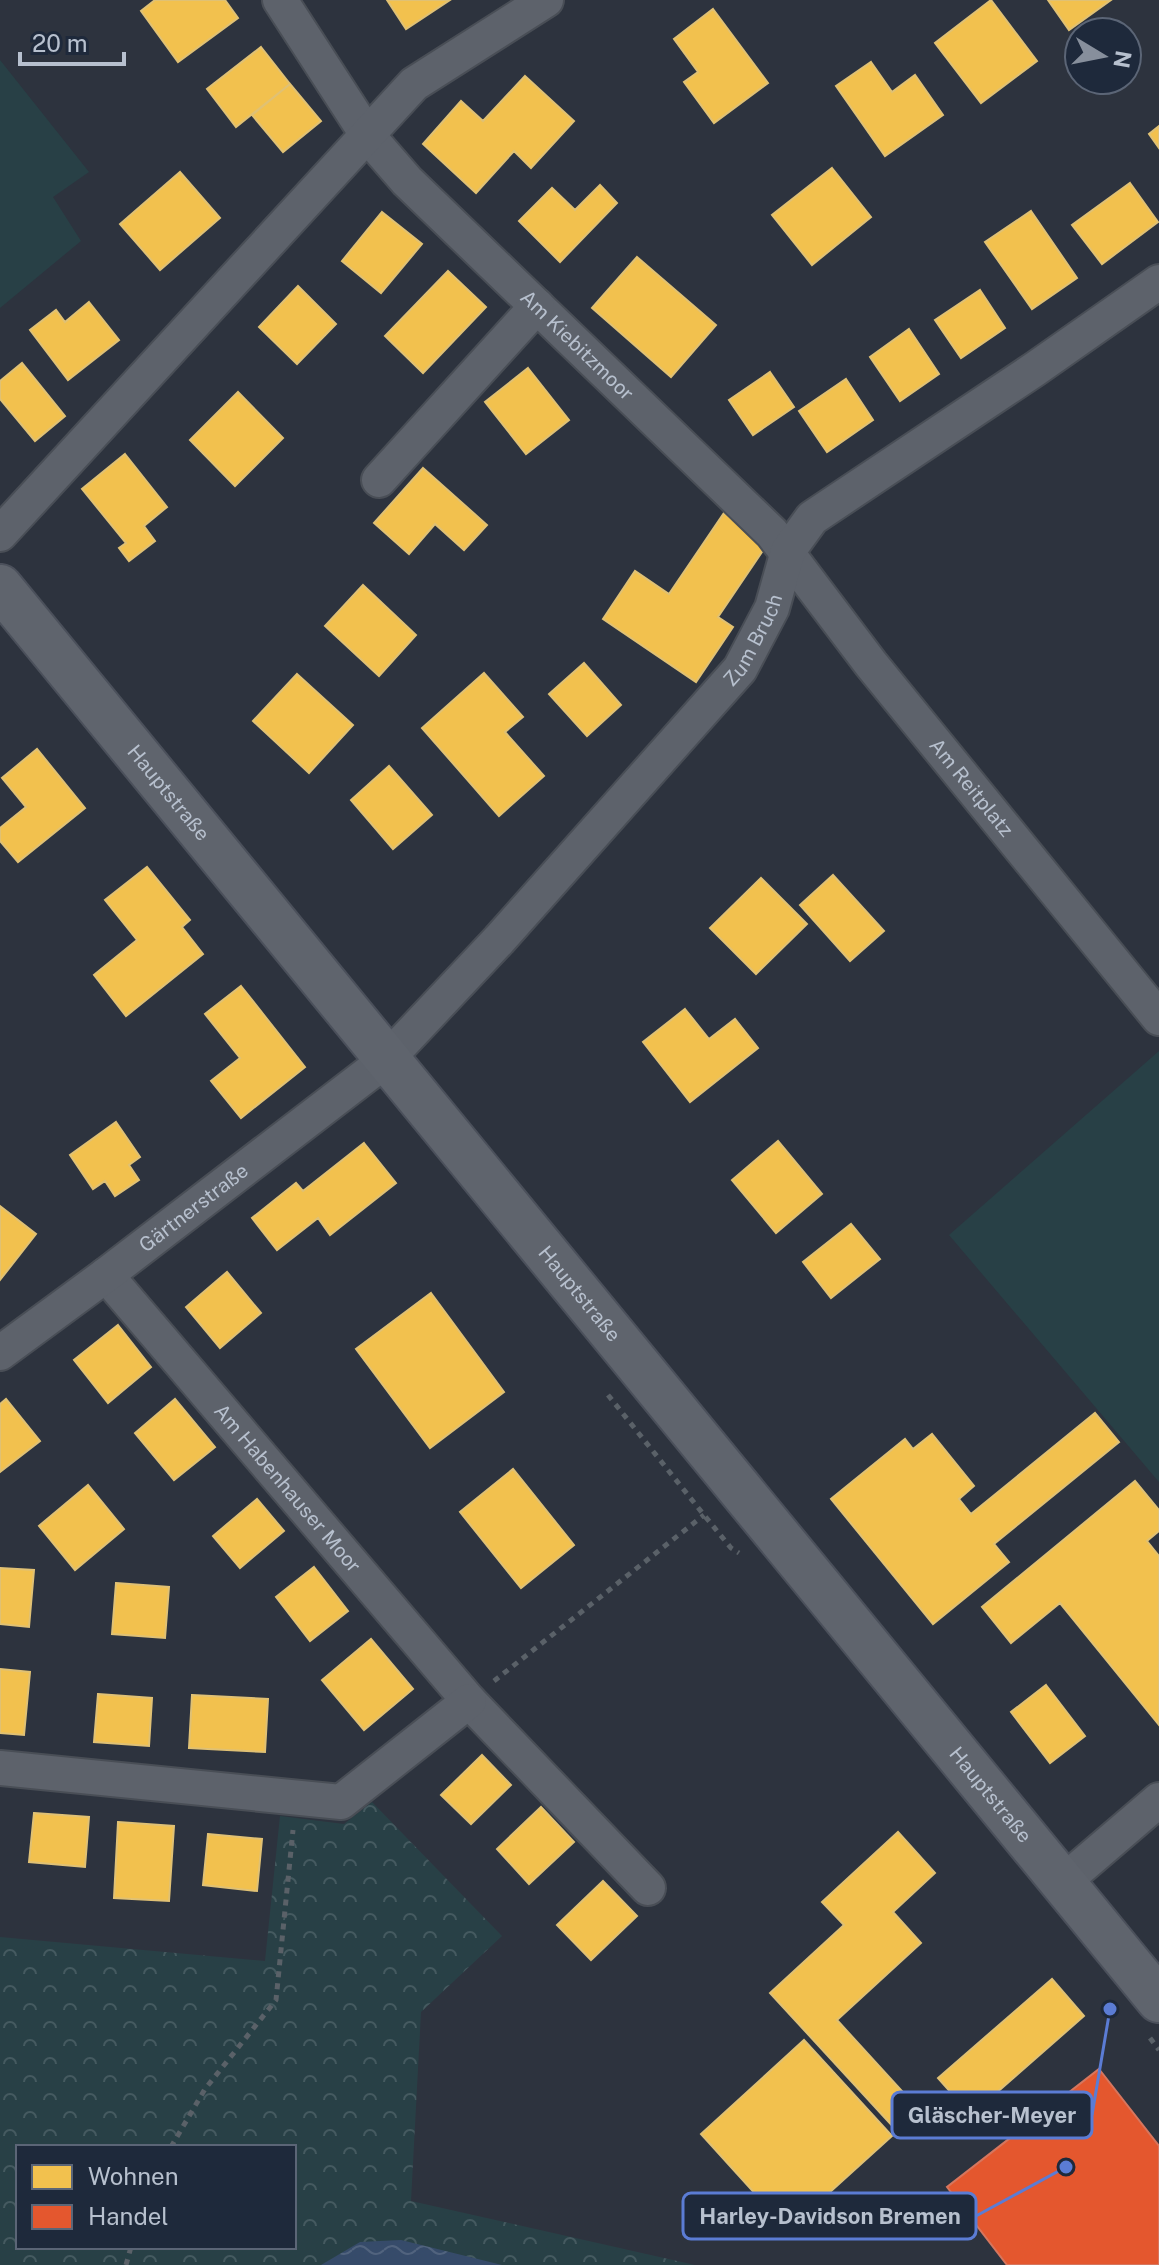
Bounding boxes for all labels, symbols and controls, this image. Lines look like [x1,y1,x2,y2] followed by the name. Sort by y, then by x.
[20,16,124,66] scale bar
[1063,16,1143,96] north arrow
[32,29,88,57] text: 20 m
[1108,49,1137,70] text: N
[515,285,639,405] street label: Am Kiebitzmoor
[718,591,787,691] street label: Zum Bruch
[924,734,1018,841] street label: Am Reitplatz
[122,740,215,845] street label: Hauptstraße
[134,1158,253,1257] street label: Gärtnerstraße
[533,1241,626,1346] street label: Hauptstraße
[209,1399,366,1577] street label: Am Habenhauser Moor
[944,1742,1037,1847] street label: Hauptstraße
[892,2092,1092,2138] callout: Gläscher-Meyer
[908,2102,1076,2128] text: Gläscher-Meyer
[16,2145,296,2249] legend
[88,2162,179,2190] text: Wohnen
[683,2193,976,2239] callout: Harley-Davidson Bremen
[88,2202,169,2230] text: Handel
[699,2203,961,2229] text: Harley-Davidson Bremen

